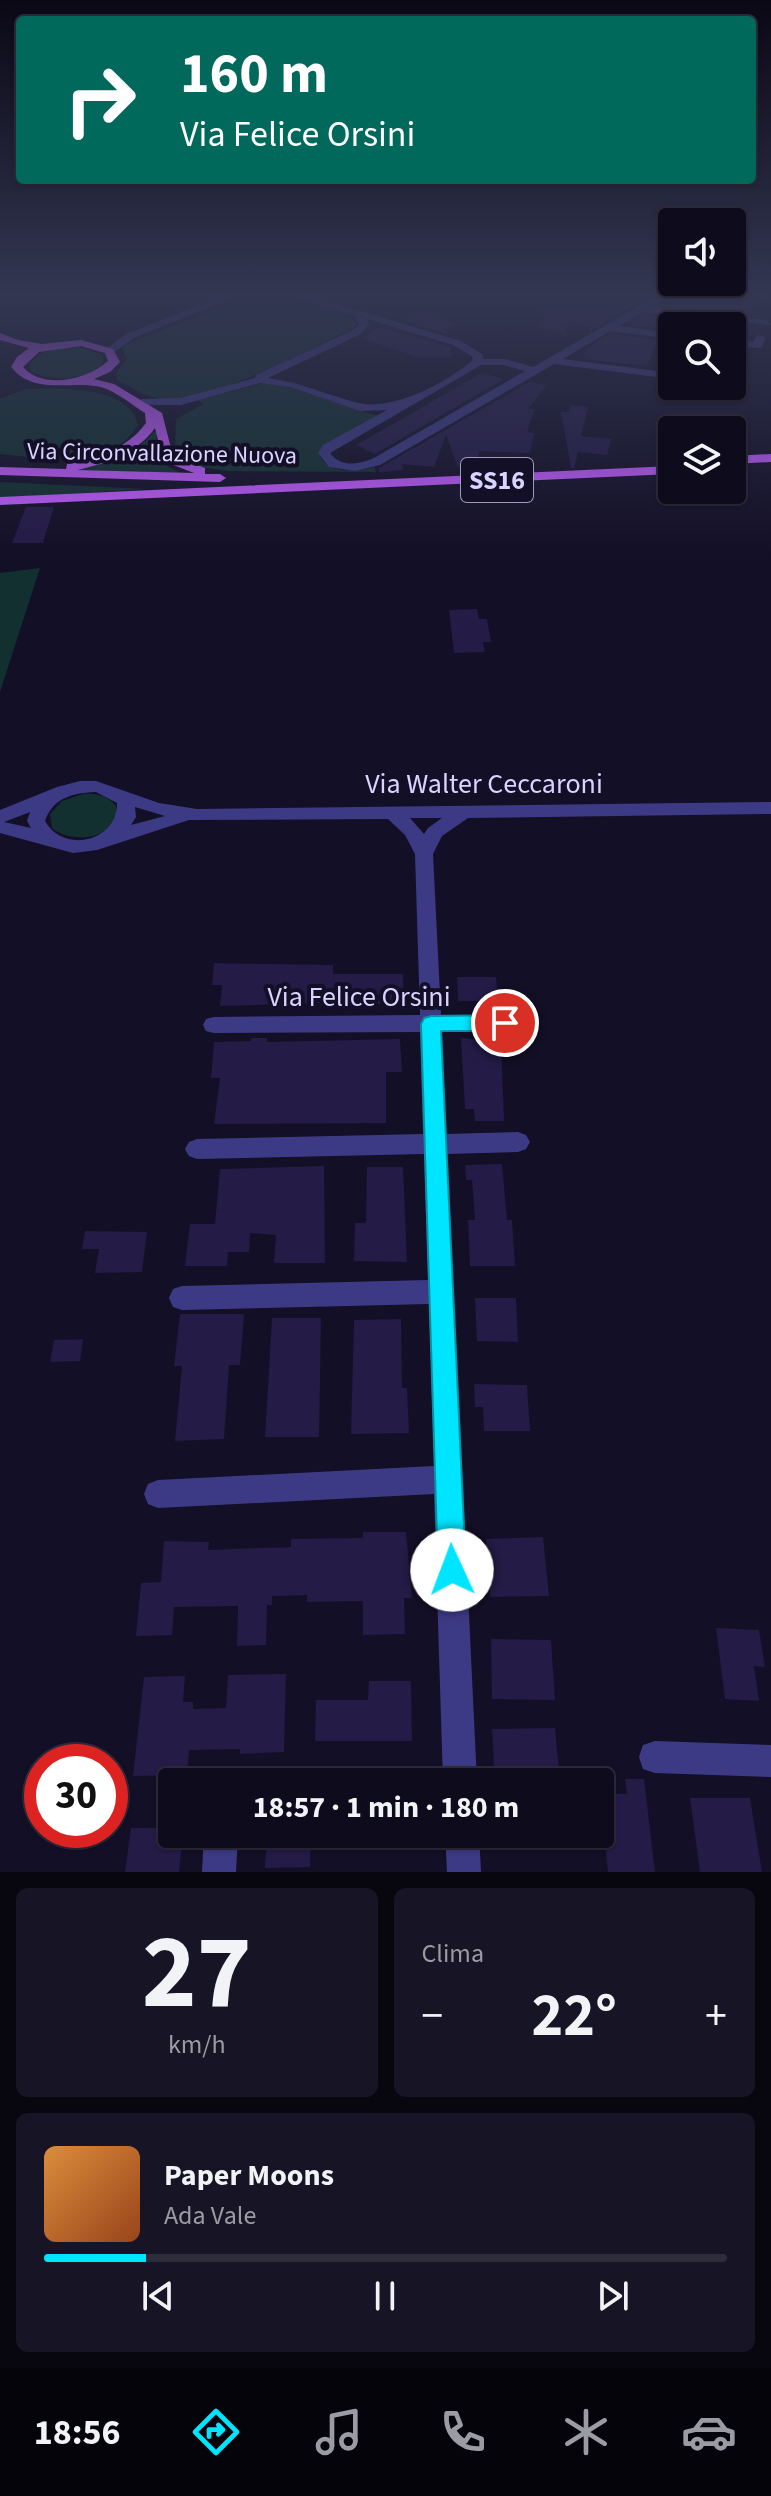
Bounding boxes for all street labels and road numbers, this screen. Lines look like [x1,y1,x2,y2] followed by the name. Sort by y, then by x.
[27,434,297,473] street label: Via Circonvallazione Nuova
[461,458,533,502] road number: SS16
[365,764,603,804] street label: Via Walter Ceccaroni
[267,977,451,1017] street label: Via Felice Orsini

